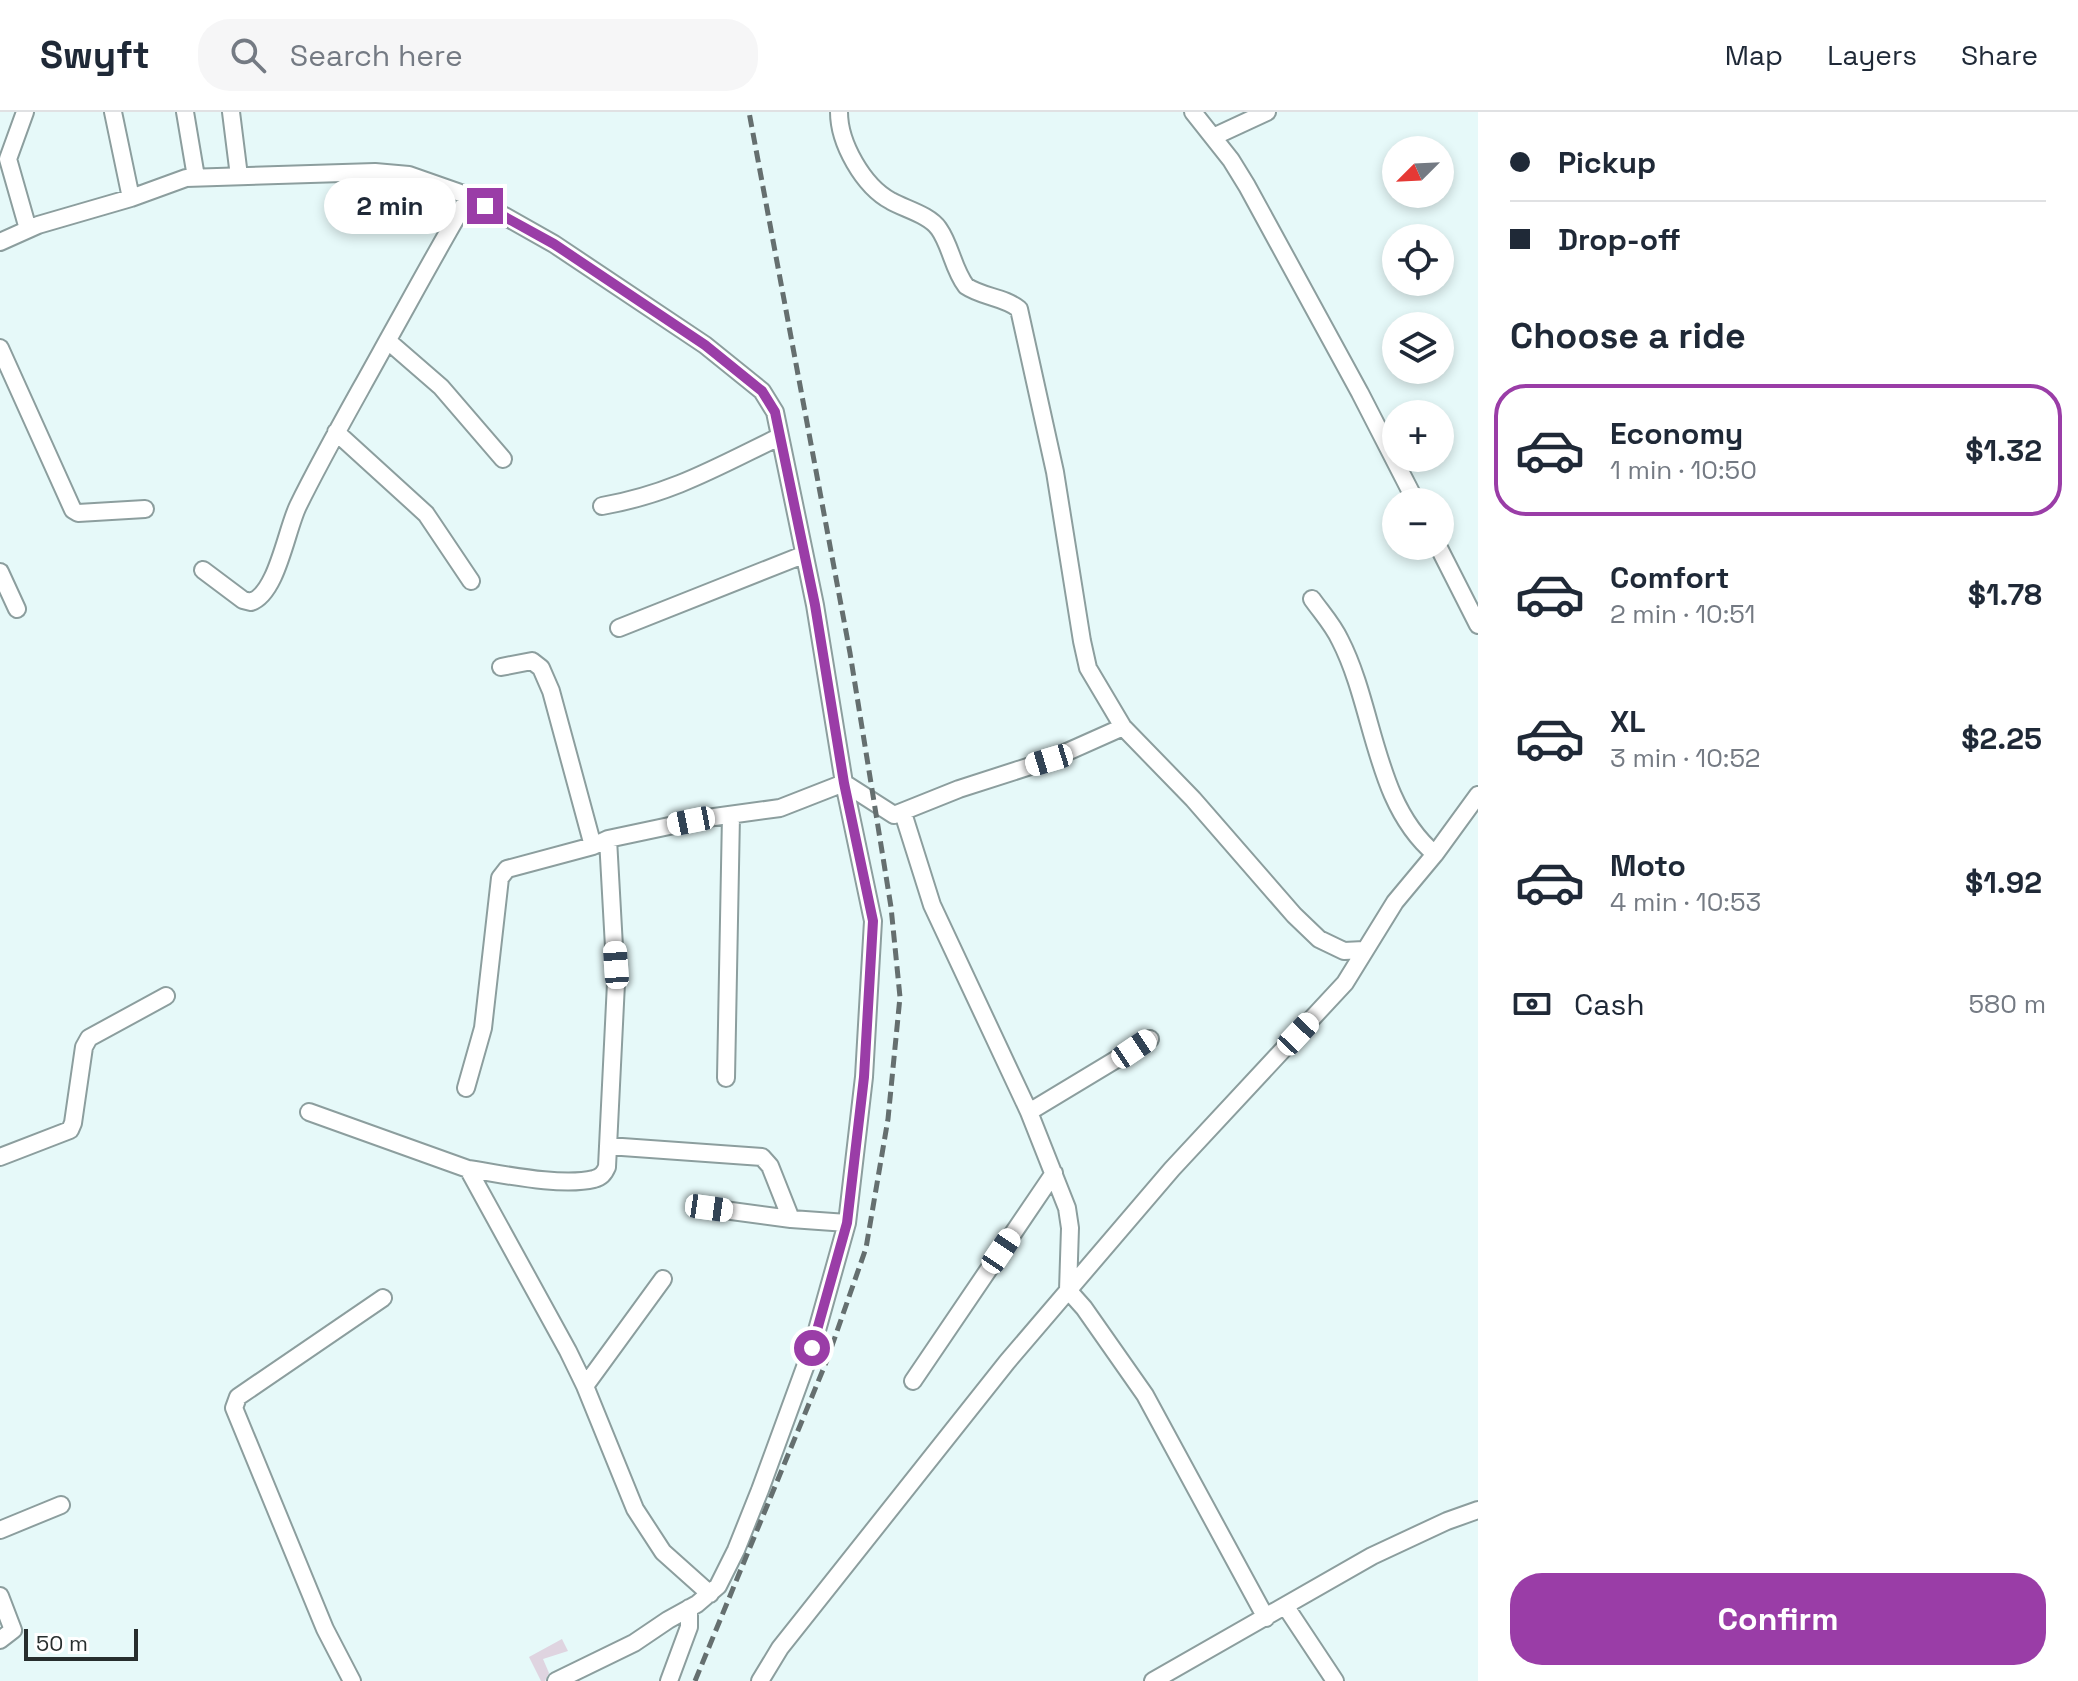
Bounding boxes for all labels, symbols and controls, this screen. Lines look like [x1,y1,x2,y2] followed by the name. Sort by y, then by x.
[198,19,758,91] search box
[40,31,150,79] text: Swyft
[226,33,270,77] icon: search
[290,36,463,75] text: Search here
[1725,37,1783,73] text: Map
[1827,37,1917,73] text: Layers
[1961,37,2038,73] text: Share
[1382,136,1454,208] north arrow
[1382,136,1454,560] map controls
[1558,143,1656,182] text: Pickup
[325,178,457,234] callout: 2 min
[467,188,503,224] route end
[356,189,424,223] text: 2 min
[1558,220,1681,259] text: Drop-off
[1382,224,1454,296] button: locate
[1382,312,1454,384] button: layers
[1510,313,1746,359] text: Choose a ride
[1382,400,1454,472] button: +
[1514,414,1586,486] icon: car
[1610,414,1743,453] text: Economy
[1965,431,2042,470] text: $1.32
[1610,453,1757,487] text: 1 min · 10:50
[1382,488,1454,560] button: −
[1514,558,1586,630] icon: car
[1610,558,1729,597] text: Comfort
[1968,575,2042,614] text: $1.78
[1610,597,1755,631] text: 2 min · 10:51
[1514,702,1586,774] icon: car
[1610,702,1646,741] text: XL
[1961,719,2042,758] text: $2.25
[1610,741,1760,775] text: 3 min · 10:52
[1023,742,1075,778] car
[665,805,717,837] car
[1514,846,1586,918] icon: car
[1610,846,1686,885] text: Moto
[1965,863,2042,902] text: $1.92
[1610,885,1761,919] text: 4 min · 10:53
[602,940,630,990] car
[1510,982,1554,1026] icon: cash
[1574,985,1645,1024] text: Cash
[1969,987,2046,1021] text: 580 m
[1273,1008,1323,1060] car
[1107,1026,1161,1072] car
[684,1193,734,1223] car
[978,1224,1024,1278] car
[794,1330,830,1366] route start
[1510,1573,2046,1665] button: Confirm
[24,1625,138,1661] scale bar
[36,1629,88,1657] text: 50 m

